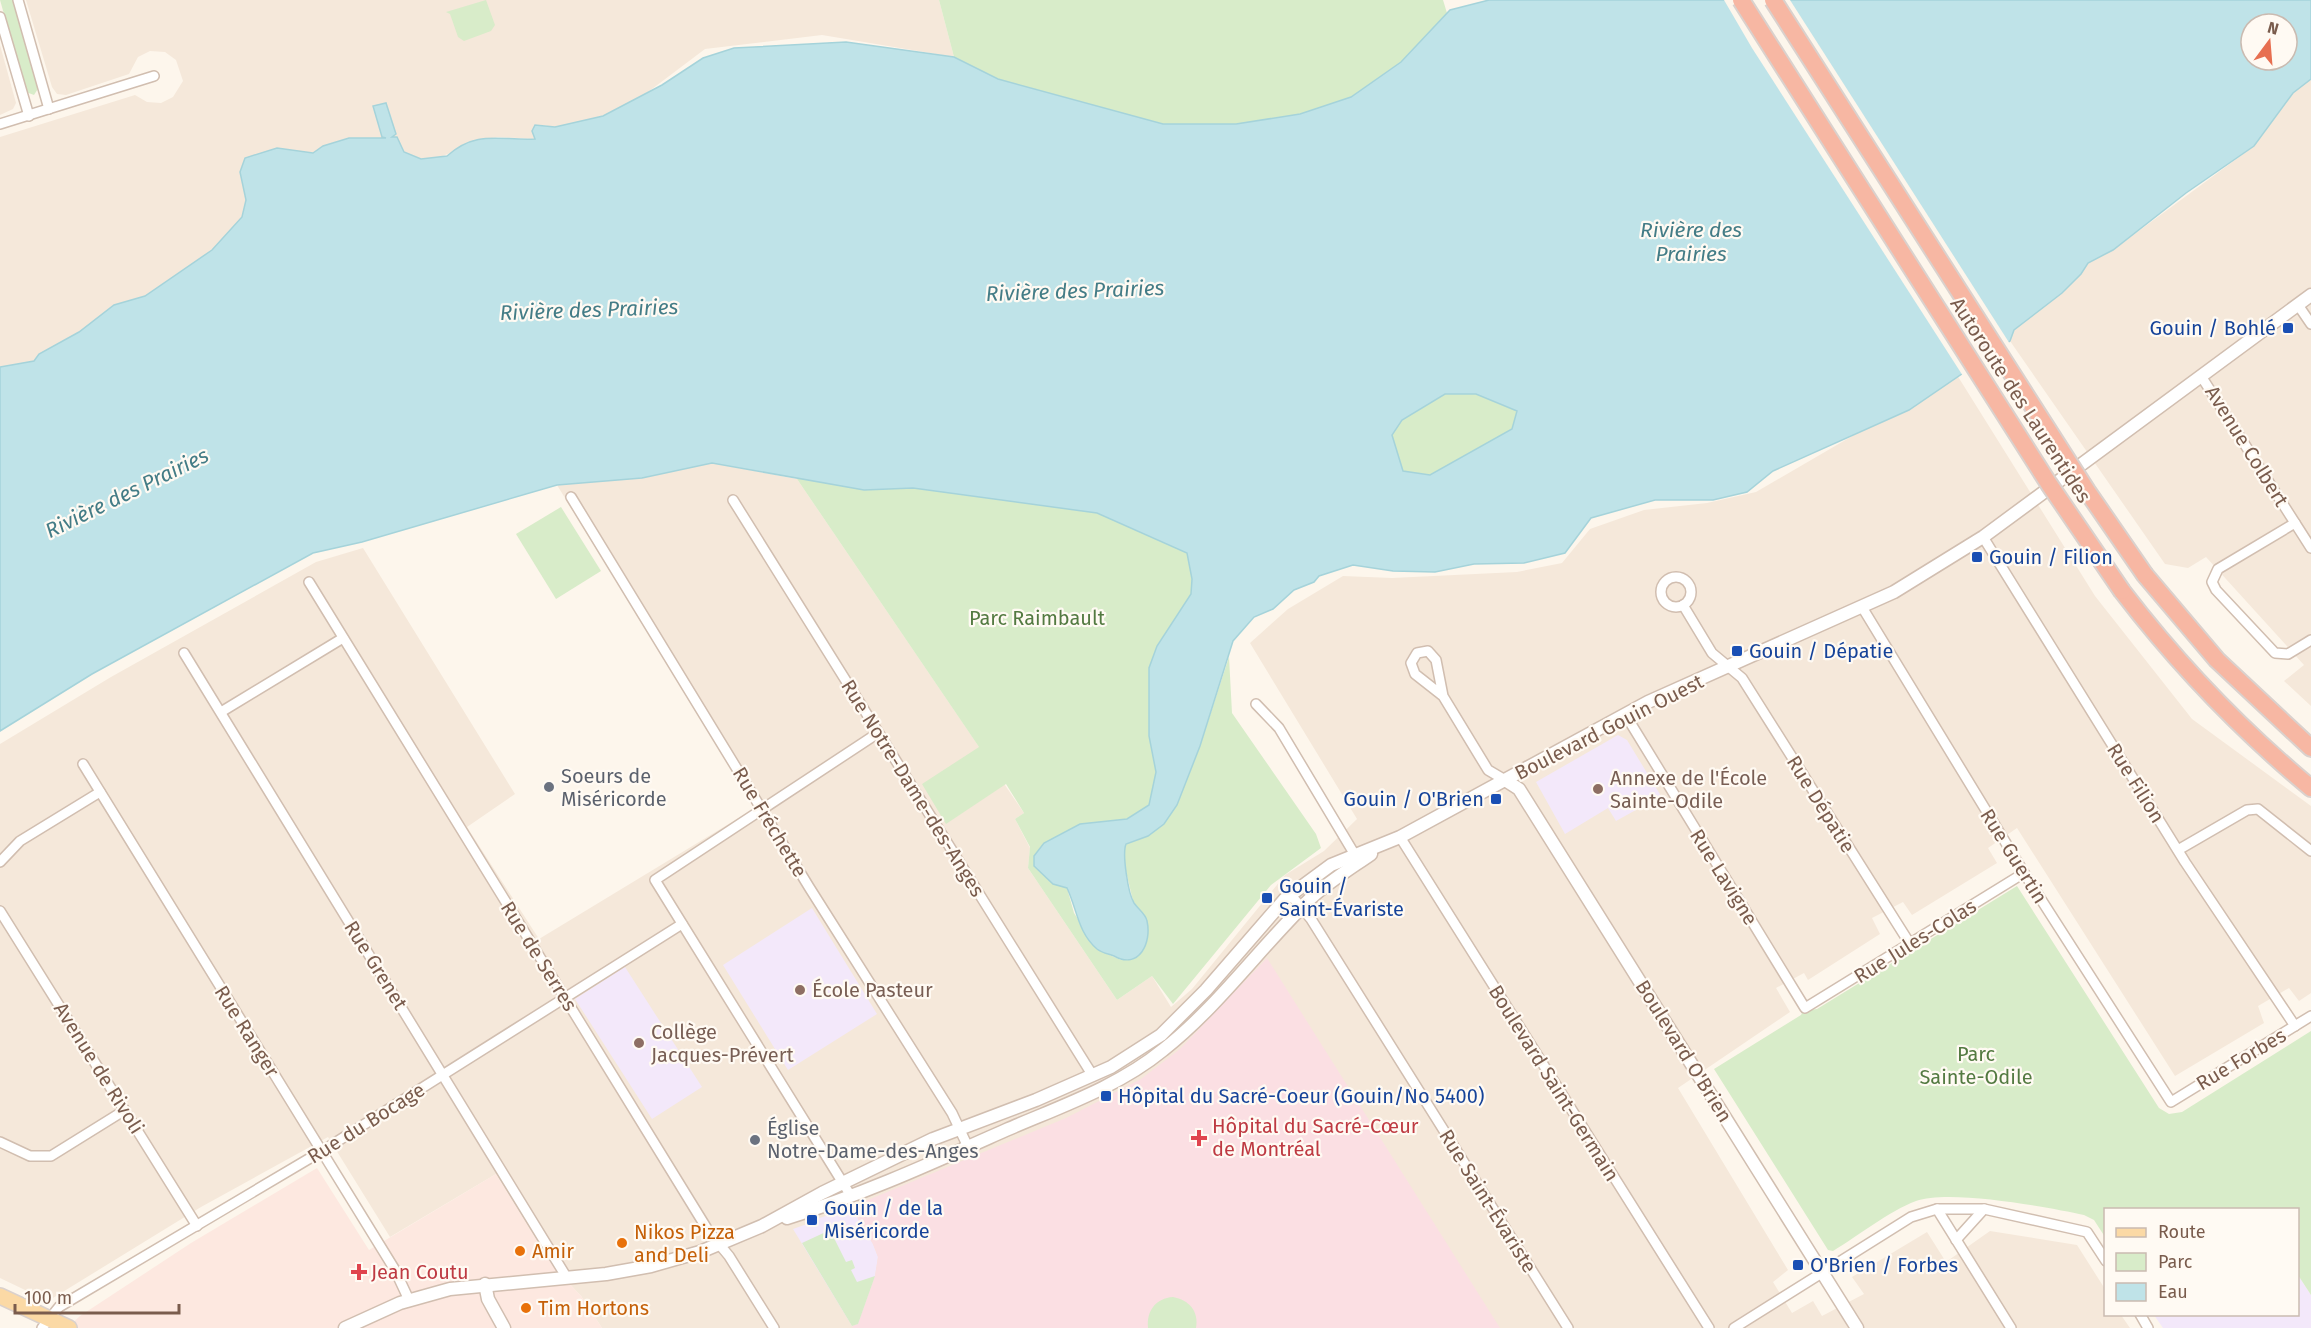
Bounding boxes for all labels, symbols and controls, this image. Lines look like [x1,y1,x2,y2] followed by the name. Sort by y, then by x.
[2239,12,2299,72] north arrow
[2265,17,2281,39] text: N
[1640,217,1742,267] water label: Rivière des Prairies
[985,275,1165,307] water label: Rivière des Prairies
[1946,293,2096,507] street label: Autoroute des Laurentides
[499,294,679,326] water label: Rivière des Prairies
[2149,316,2276,340] place label: Gouin / Bohlé
[2281,321,2295,335] marker: Gouin / Bohlé
[2200,381,2294,511] street label: Avenue Colbert
[41,442,213,544] water label: Rivière des Prairies
[1989,545,2113,569] place label: Gouin / Filion
[1970,550,1984,564] marker: Gouin / Filion
[969,606,1106,630] park label: Parc Raimbault
[1749,639,1893,663] place label: Gouin / Dépatie
[1730,644,1744,658] marker: Gouin / Dépatie
[1511,669,1708,785] street label: Boulevard Gouin Ouest
[836,675,990,901] street label: Rue Notre-Dame-des-Anges
[2102,739,2170,827] street label: Rue Filion
[1782,751,1860,857] street label: Rue Dépatie
[728,763,812,881] street label: Rue Fréchette
[561,764,667,811] place label: Soeurs de Miséricorde
[1610,766,1767,813] place label: Annexe de l'École Sainte-Odile
[542,780,556,794] marker: Soeurs de Miséricorde
[1591,782,1605,796] marker: Annexe de l'École Sainte-Odile
[1343,787,1484,811] place label: Gouin / O'Brien
[1489,792,1503,806] marker: Gouin / O'Brien
[1975,804,2053,908] street label: Rue Guertin
[1685,825,1763,929] street label: Rue Lavigne
[1279,874,1404,921] place label: Gouin / Saint-Évariste
[1260,891,1274,905] marker: Gouin / Saint-Évariste
[1849,894,1981,988] street label: Rue Jules-Colas
[496,897,582,1015] street label: Rue de Serres
[339,916,413,1015] street label: Rue Grenet
[1631,975,1737,1127] street label: Boulevard O'Brien
[812,978,933,1002] place label: École Pasteur
[1484,980,1624,1186] street label: Boulevard Saint-Germain
[209,981,285,1081] street label: Rue Ranger
[793,983,807,997] marker: École Pasteur
[49,998,149,1138] street label: Avenue de Rivoli
[651,1020,794,1067] place label: Collège Jacques-Prévert
[2192,1023,2290,1095] street label: Rue Forbes
[632,1036,646,1050] marker: Collège Jacques-Prévert
[1919,1042,2033,1089] park label: Parc Sainte-Odile
[303,1077,429,1169] street label: Rue du Bocage
[1118,1084,1484,1108] place label: Hôpital du Sacré-Coeur (Gouin/No 5400)
[1099,1089,1113,1103] marker: Hôpital du Sacré-Coeur (Gouin/No 5400)
[1212,1114,1419,1161] place label: Hôpital du Sacré-Cœur de Montréal
[767,1116,979,1163] place label: Église Notre-Dame-des-Anges
[1434,1125,1542,1277] street label: Rue Saint-Évariste
[1190,1129,1208,1147] marker: Hôpital du Sacré-Cœur de Montréal
[748,1133,762,1147] marker: Église Notre-Dame-des-Anges
[824,1196,943,1243] place label: Gouin / de la Miséricorde
[2104,1208,2299,1316] legend
[805,1213,819,1227] marker: Gouin / de la Miséricorde
[634,1220,735,1267] place label: Nikos Pizza and Deli
[2158,1221,2206,1243] text: Route
[615,1236,629,1250] marker: Nikos Pizza and Deli
[532,1239,574,1263] place label: Amir
[513,1244,527,1258] marker: Amir
[2158,1251,2193,1273] text: Parc
[1810,1253,1958,1277] place label: O'Brien / Forbes
[1791,1258,1805,1272] marker: O'Brien / Forbes
[371,1260,469,1284] place label: Jean Coutu
[352,1265,366,1279] marker: Jean Coutu
[15,1277,178,1315] scale bar
[2158,1281,2188,1303] text: Eau
[24,1287,72,1309] text: 100 m
[538,1296,649,1320] place label: Tim Hortons
[519,1301,533,1315] marker: Tim Hortons

